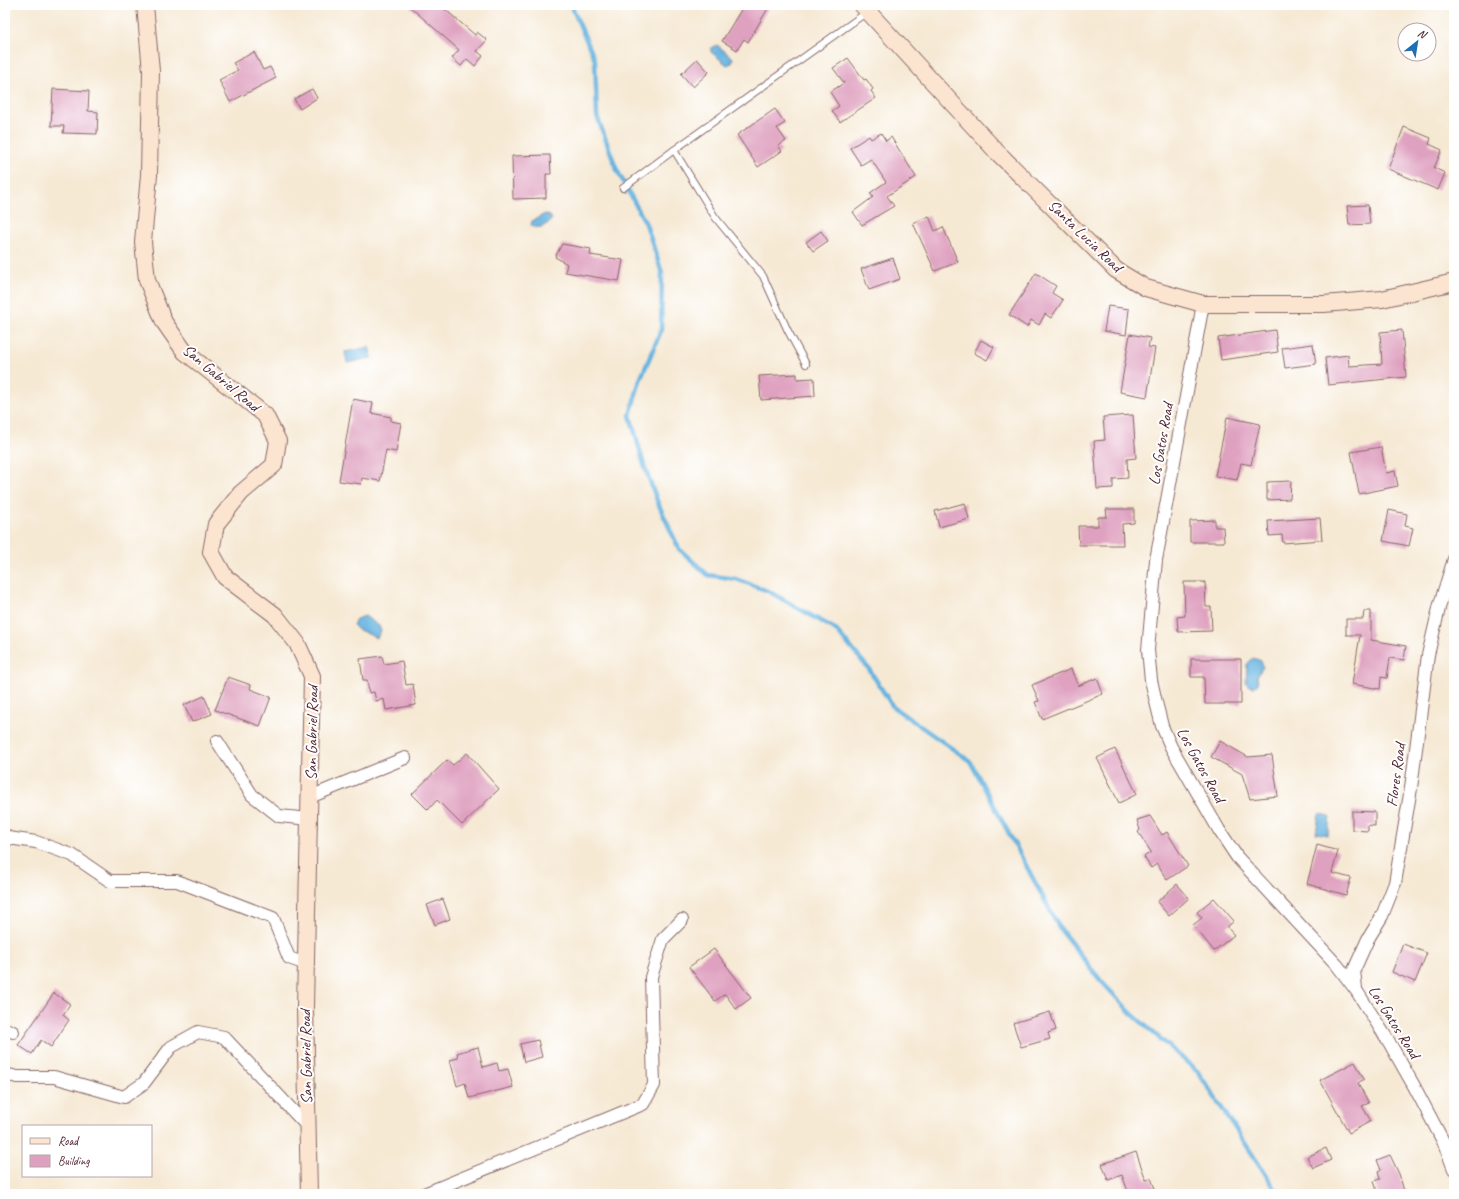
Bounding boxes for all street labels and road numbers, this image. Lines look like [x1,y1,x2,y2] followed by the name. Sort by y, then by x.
[1043,195,1128,278] street label: Santa Lucia Road
[178,340,266,418] street label: San Gabriel Road
[1144,399,1178,486] street label: Los Gatos Road
[301,683,323,780] street label: San Gabriel Road
[1172,724,1231,808] street label: Los Gatos Road
[1382,739,1411,808] street label: Flores Road
[1364,982,1426,1065] street label: Los Gatos Road
[295,1007,317,1104] street label: San Gabriel Road

